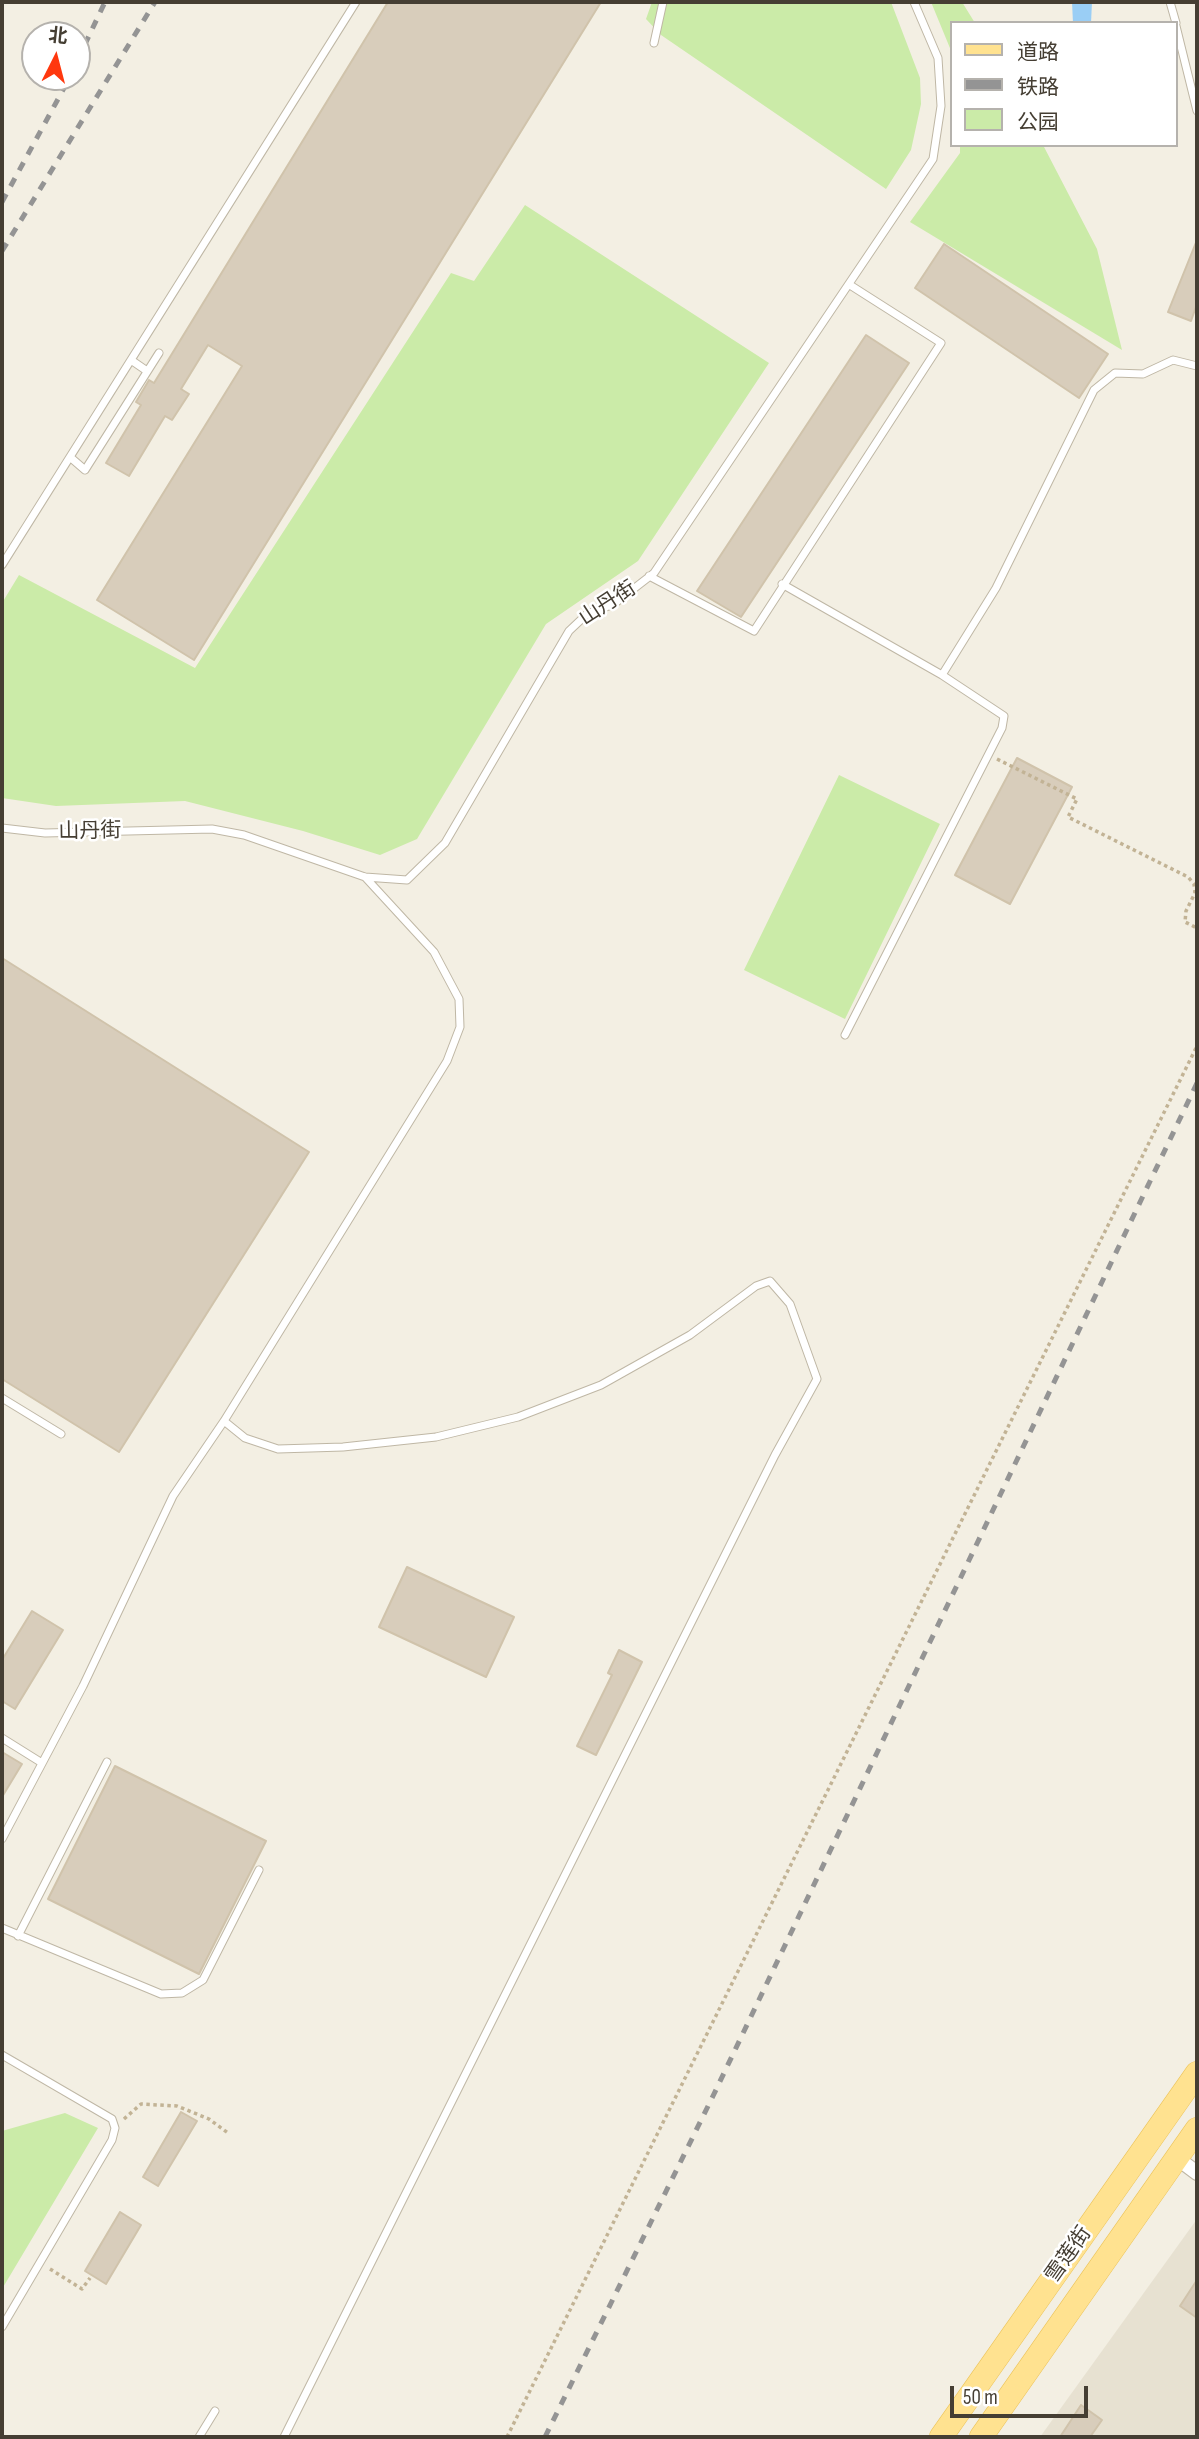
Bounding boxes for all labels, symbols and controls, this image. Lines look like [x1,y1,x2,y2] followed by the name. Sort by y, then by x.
[21,21,91,91] north arrow
[950,21,1178,147] legend
[47,24,69,49] text: 北
[1017,40,1059,65] text: 道路
[1017,75,1059,100] text: 铁路
[1017,110,1059,135] text: 公园
[575,576,641,632] street label: 山丹街
[58,819,122,845] street label: 山丹街
[1041,2222,1097,2288] street label: 雪莲街
[954,2372,1092,2416] scale bar
[963,2385,998,2410] text: 50 m

